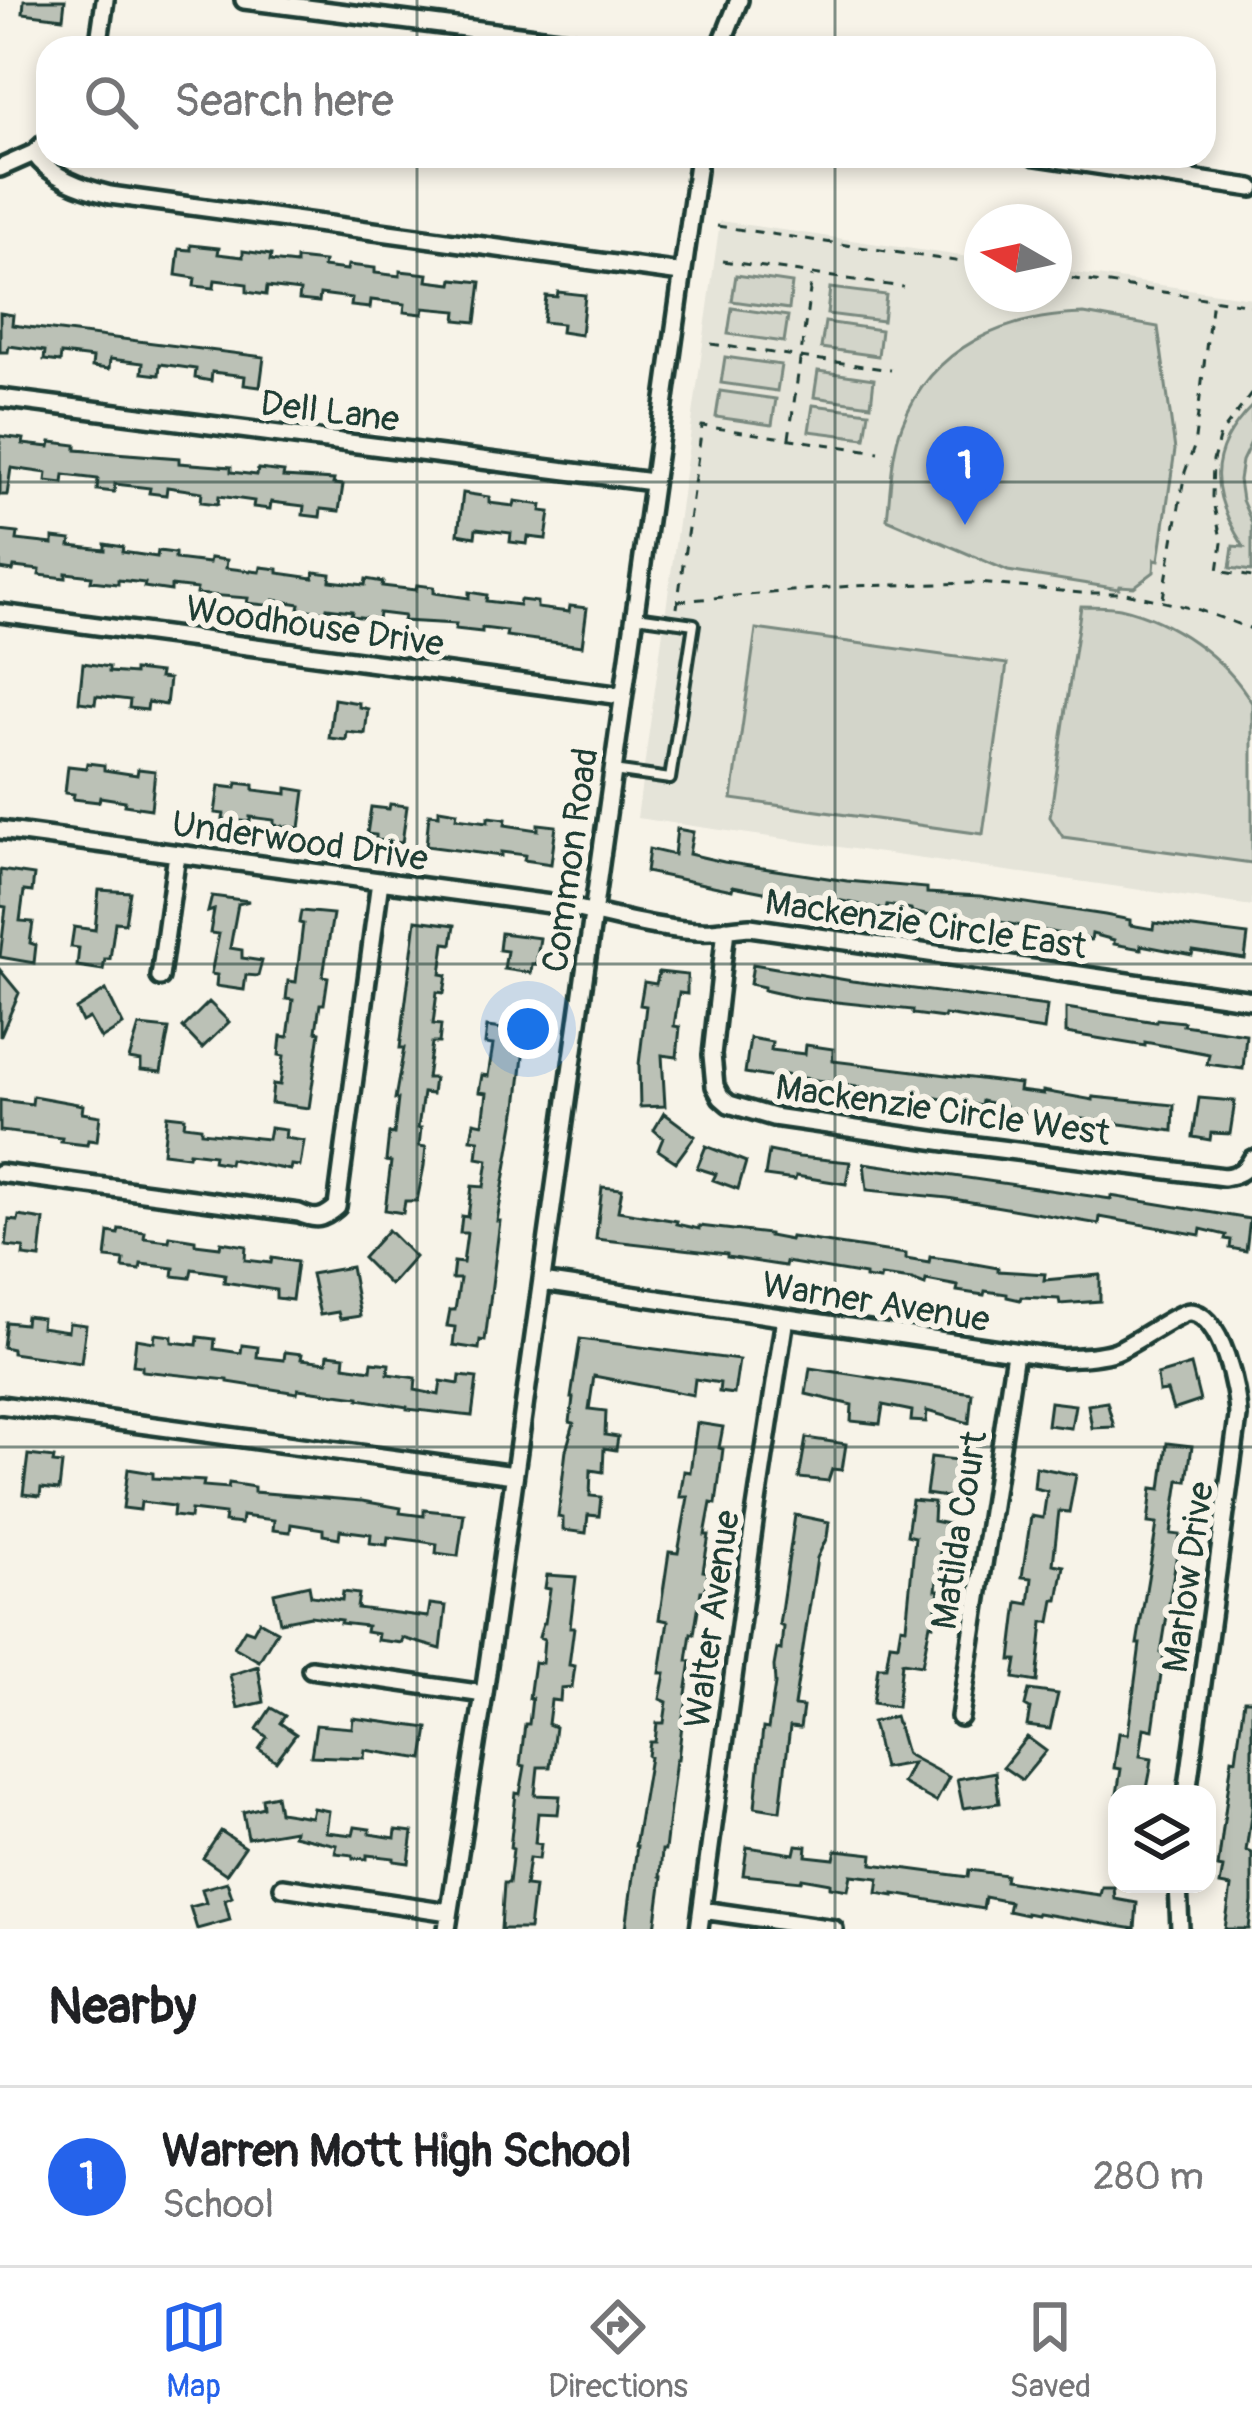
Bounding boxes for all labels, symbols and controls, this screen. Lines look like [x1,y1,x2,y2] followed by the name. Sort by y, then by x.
[36,36,1216,168] search box
[78,69,144,135] icon: search
[174,74,394,130] text: Search here
[964,204,1072,312] north arrow
[258,381,402,442] street label: Dell Lane
[926,426,1004,525] pin: 1
[183,586,447,667] street label: Woodhouse Drive
[532,745,609,975] street label: Common Road
[169,801,431,882] street label: Underwood Drive
[762,880,1090,969] street label: Mackenzie Circle East
[498,999,558,1059] your location
[773,1065,1113,1156] street label: Mackenzie Circle West
[759,1262,993,1343] street label: Warner Avenue
[922,1427,997,1633] street label: Matilda Court
[1153,1479,1224,1675] street label: Marlow Drive
[675,1507,750,1731] street label: Walter Avenue
[1108,1785,1216,1893] map controls
[1108,1785,1216,1893] button: layers
[48,1975,196,2039] text: Nearby
[162,2124,631,2180] text: Warren Mott High School
[79,2152,95,2201] text: 1
[1093,2152,1204,2201] text: 280 m
[162,2180,274,2229] text: School
[161,2294,227,2407] tab: Map
[548,2294,688,2407] tab: Directions
[1009,2294,1091,2407] tab: Saved

